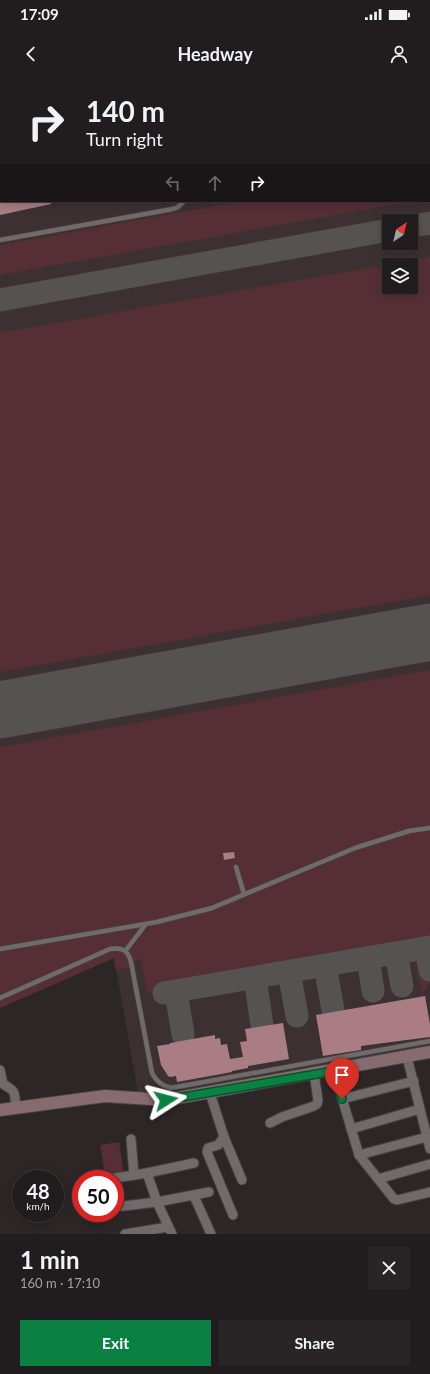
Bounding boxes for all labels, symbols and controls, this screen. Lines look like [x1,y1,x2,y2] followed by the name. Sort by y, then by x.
[20,5,59,23] text: 17:09
[20,43,42,65] icon: back
[177,43,253,65] text: Headway
[388,43,410,65] icon: person
[86,94,165,128] text: 140 m
[20,96,72,148] icon: right
[86,128,163,150] text: Turn right
[162,172,184,194] icon: left
[204,172,226,194] icon: ahead
[246,172,268,194] icon: right
[382,214,418,250] north arrow
[382,214,418,294] map controls
[382,258,418,294] button: layers
[325,1058,359,1099] pin
[331,1064,353,1086] icon: arrive
[145,1079,187,1121] position arrow
[72,1170,124,1222] speed limit sign: 50
[26,1179,50,1203] text: 48
[26,1200,50,1212] text: km/h
[20,1245,80,1274] text: 1 min
[368,1247,410,1289] button: close
[20,1275,100,1291] text: 160 m · 17:10
[20,1320,211,1366] button: Exit
[219,1320,410,1366] button: Share

